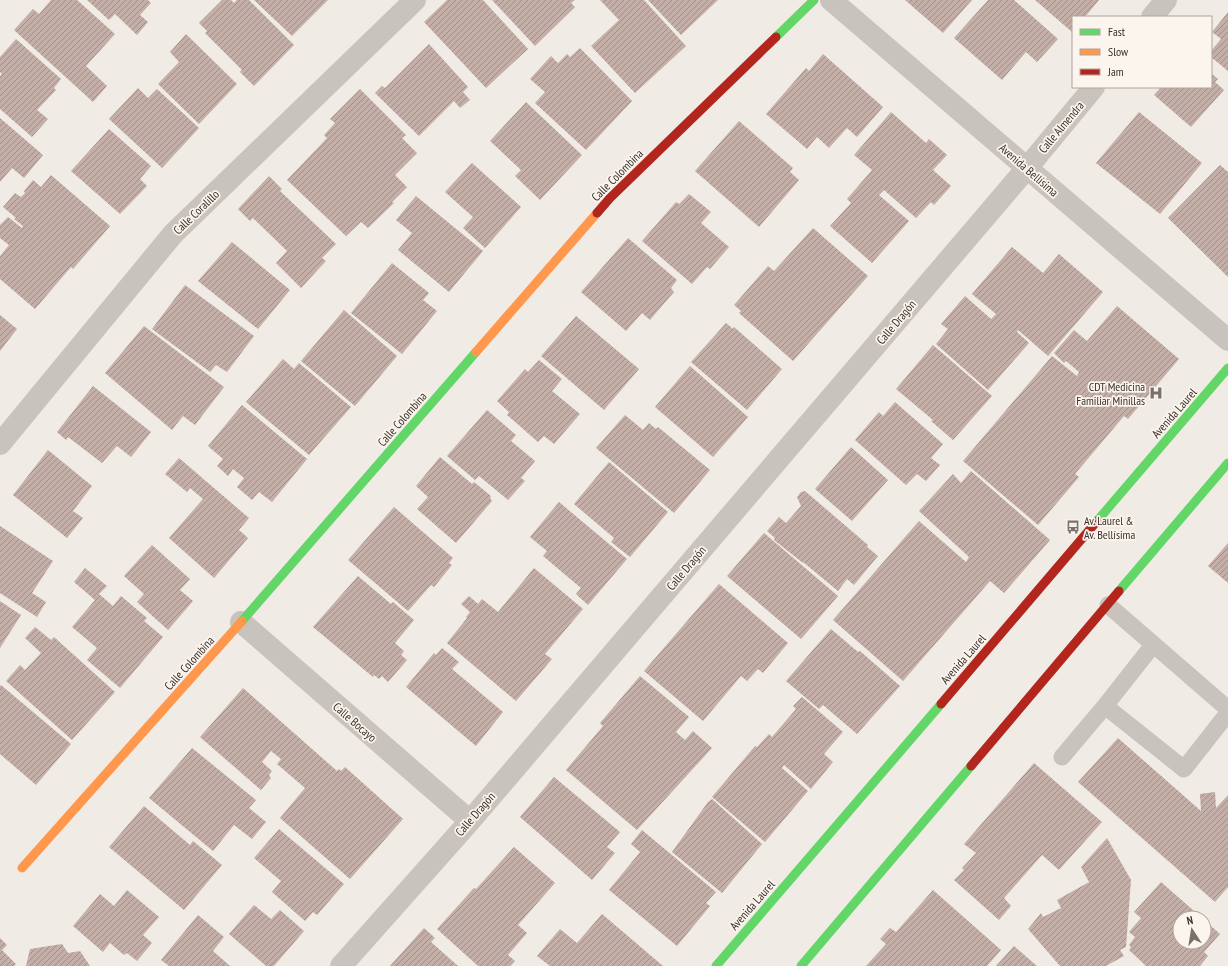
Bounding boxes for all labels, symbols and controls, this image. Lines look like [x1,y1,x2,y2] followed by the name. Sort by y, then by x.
[1072,16,1212,88] legend
[1108,24,1126,39] text: Fast
[1108,44,1129,59] text: Slow
[1107,64,1124,79] text: Jam
[1035,98,1087,156] street label: Calle Almendra
[996,140,1062,200] street label: Avenida Bellísima
[588,146,646,204] street label: Calle Colombina
[170,187,222,237] street label: Calle Coralillo
[873,297,919,347] street label: Calle Dragón
[1076,379,1145,408] place label: CDT Medicina Familiar Minillas
[1148,385,1200,441] street label: Avenida Laurel
[1148,385,1164,401] hospital icon: CDT Medicina Familiar Minillas
[374,389,430,449] street label: Calle Colombina
[1084,513,1135,542] place label: Av. Laurel & Av. Bellísima
[1065,519,1081,535] bus stop icon: Av. Laurel & Av. Bellísima
[663,543,709,593] street label: Calle Dragón
[937,631,989,687] street label: Avenida Laurel
[161,633,217,693] street label: Calle Colombina
[330,699,380,745] street label: Calle Bocayo
[452,789,498,839] street label: Calle Dragón
[726,877,778,933] street label: Avenida Laurel
[1172,910,1212,950] north arrow
[1186,913,1194,928] text: N

